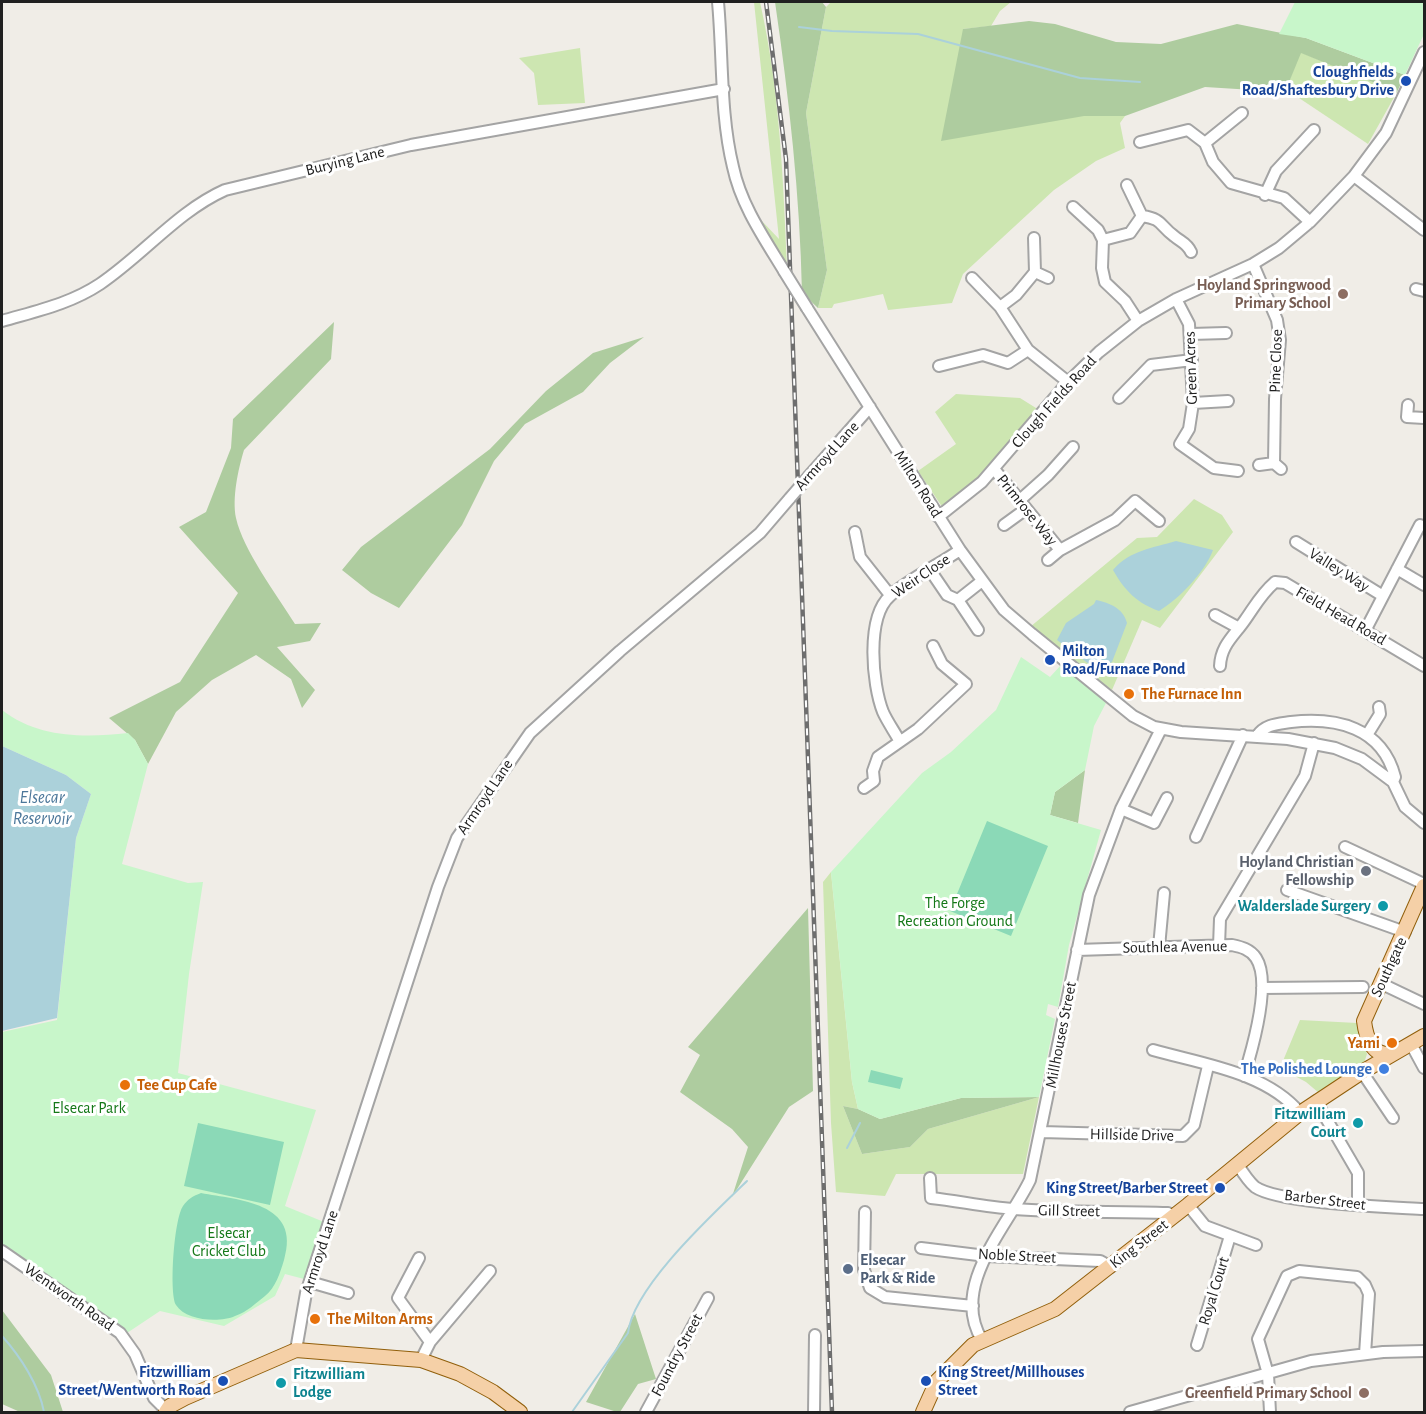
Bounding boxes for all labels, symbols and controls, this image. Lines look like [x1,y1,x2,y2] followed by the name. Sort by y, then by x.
[1242,62,1394,100] place label: Cloughfields Road/Shaftesbury Drive
[1399,74,1413,88] marker: Cloughfields Road/Shaftesbury Drive
[303,142,387,180] street label: Burying Lane
[1197,275,1331,313] place label: Hoyland Springwood Primary School
[1336,287,1350,301] marker: Hoyland Springwood Primary School
[1265,329,1287,393] street label: Pine Close
[1180,331,1202,405] street label: Green Acres
[1007,352,1101,452] street label: Clough Fields Road
[791,417,863,495] street label: Armroyd Lane
[890,447,946,521] street label: Milton Road
[992,470,1062,550] street label: Primrose Way
[1305,544,1373,596] street label: Valley Way
[888,550,954,602] street label: Weir Close
[1292,582,1390,650] street label: Field Head Road
[1062,641,1185,679] place label: Milton Road/Furnace Pond
[1043,653,1057,667] marker: Milton Road/Furnace Pond
[1141,684,1242,704] place label: The Furnace Inn
[1122,687,1136,701] marker: The Furnace Inn
[453,756,517,838] street label: Armroyd Lane
[13,787,71,830] water label: Elsecar Reservoir
[1239,852,1354,890] place label: Hoyland Christian Fellowship
[1359,864,1373,878] marker: Hoyland Christian Fellowship
[897,893,1013,931] park label: The Forge Recreation Ground
[1238,896,1371,916] place label: Walderslade Surgery
[1376,899,1390,913] marker: Walderslade Surgery
[1367,934,1411,1000] street label: Southgate
[1123,936,1227,958] street label: Southlea Avenue
[1041,980,1081,1090] street label: Millhouses Street
[1347,1033,1380,1053] place label: Yami
[1385,1036,1399,1050] marker: Yami
[1241,1059,1372,1079] place label: The Polished Lounge
[1377,1062,1391,1076] marker: The Polished Lounge
[137,1075,217,1095] place label: Tee Cup Cafe
[118,1078,132,1092] marker: Tee Cup Cafe
[52,1098,126,1118] park label: Elsecar Park
[1274,1104,1346,1142] place label: Fitzwilliam Court
[1351,1116,1365,1130] marker: Fitzwilliam Court
[1090,1125,1174,1145] street label: Hillside Drive
[1046,1178,1208,1198] place label: King Street/Barber Street
[1213,1181,1227,1195] marker: King Street/Barber Street
[1283,1185,1367,1215] street label: Barber Street
[1038,1201,1100,1221] street label: Gill Street
[297,1208,343,1296] street label: Armroyd Lane
[1106,1215,1172,1273] street label: King Street
[192,1223,266,1261] park label: Elsecar Cricket Club
[977,1244,1057,1268] street label: Noble Street
[860,1250,935,1288] place label: Elsecar Park & Ride
[1194,1254,1234,1328] street label: Royal Court
[20,1259,118,1335] street label: Wentworth Road
[841,1262,855,1276] marker: Elsecar Park & Ride
[327,1309,433,1329] place label: The Milton Arms
[647,1310,707,1400] street label: Foundry Street
[308,1312,322,1326] marker: The Milton Arms
[58,1362,211,1400] place label: Fitzwilliam Street/Wentworth Road
[938,1362,1084,1400] place label: King Street/Millhouses Street
[293,1364,365,1402] place label: Fitzwilliam Lodge
[216,1374,230,1388] marker: Fitzwilliam Street/Wentworth Road
[919,1374,933,1388] marker: King Street/Millhouses Street
[274,1376,288,1390] marker: Fitzwilliam Lodge
[1185,1383,1352,1403] place label: Greenfield Primary School
[1357,1386,1371,1400] marker: Greenfield Primary School

